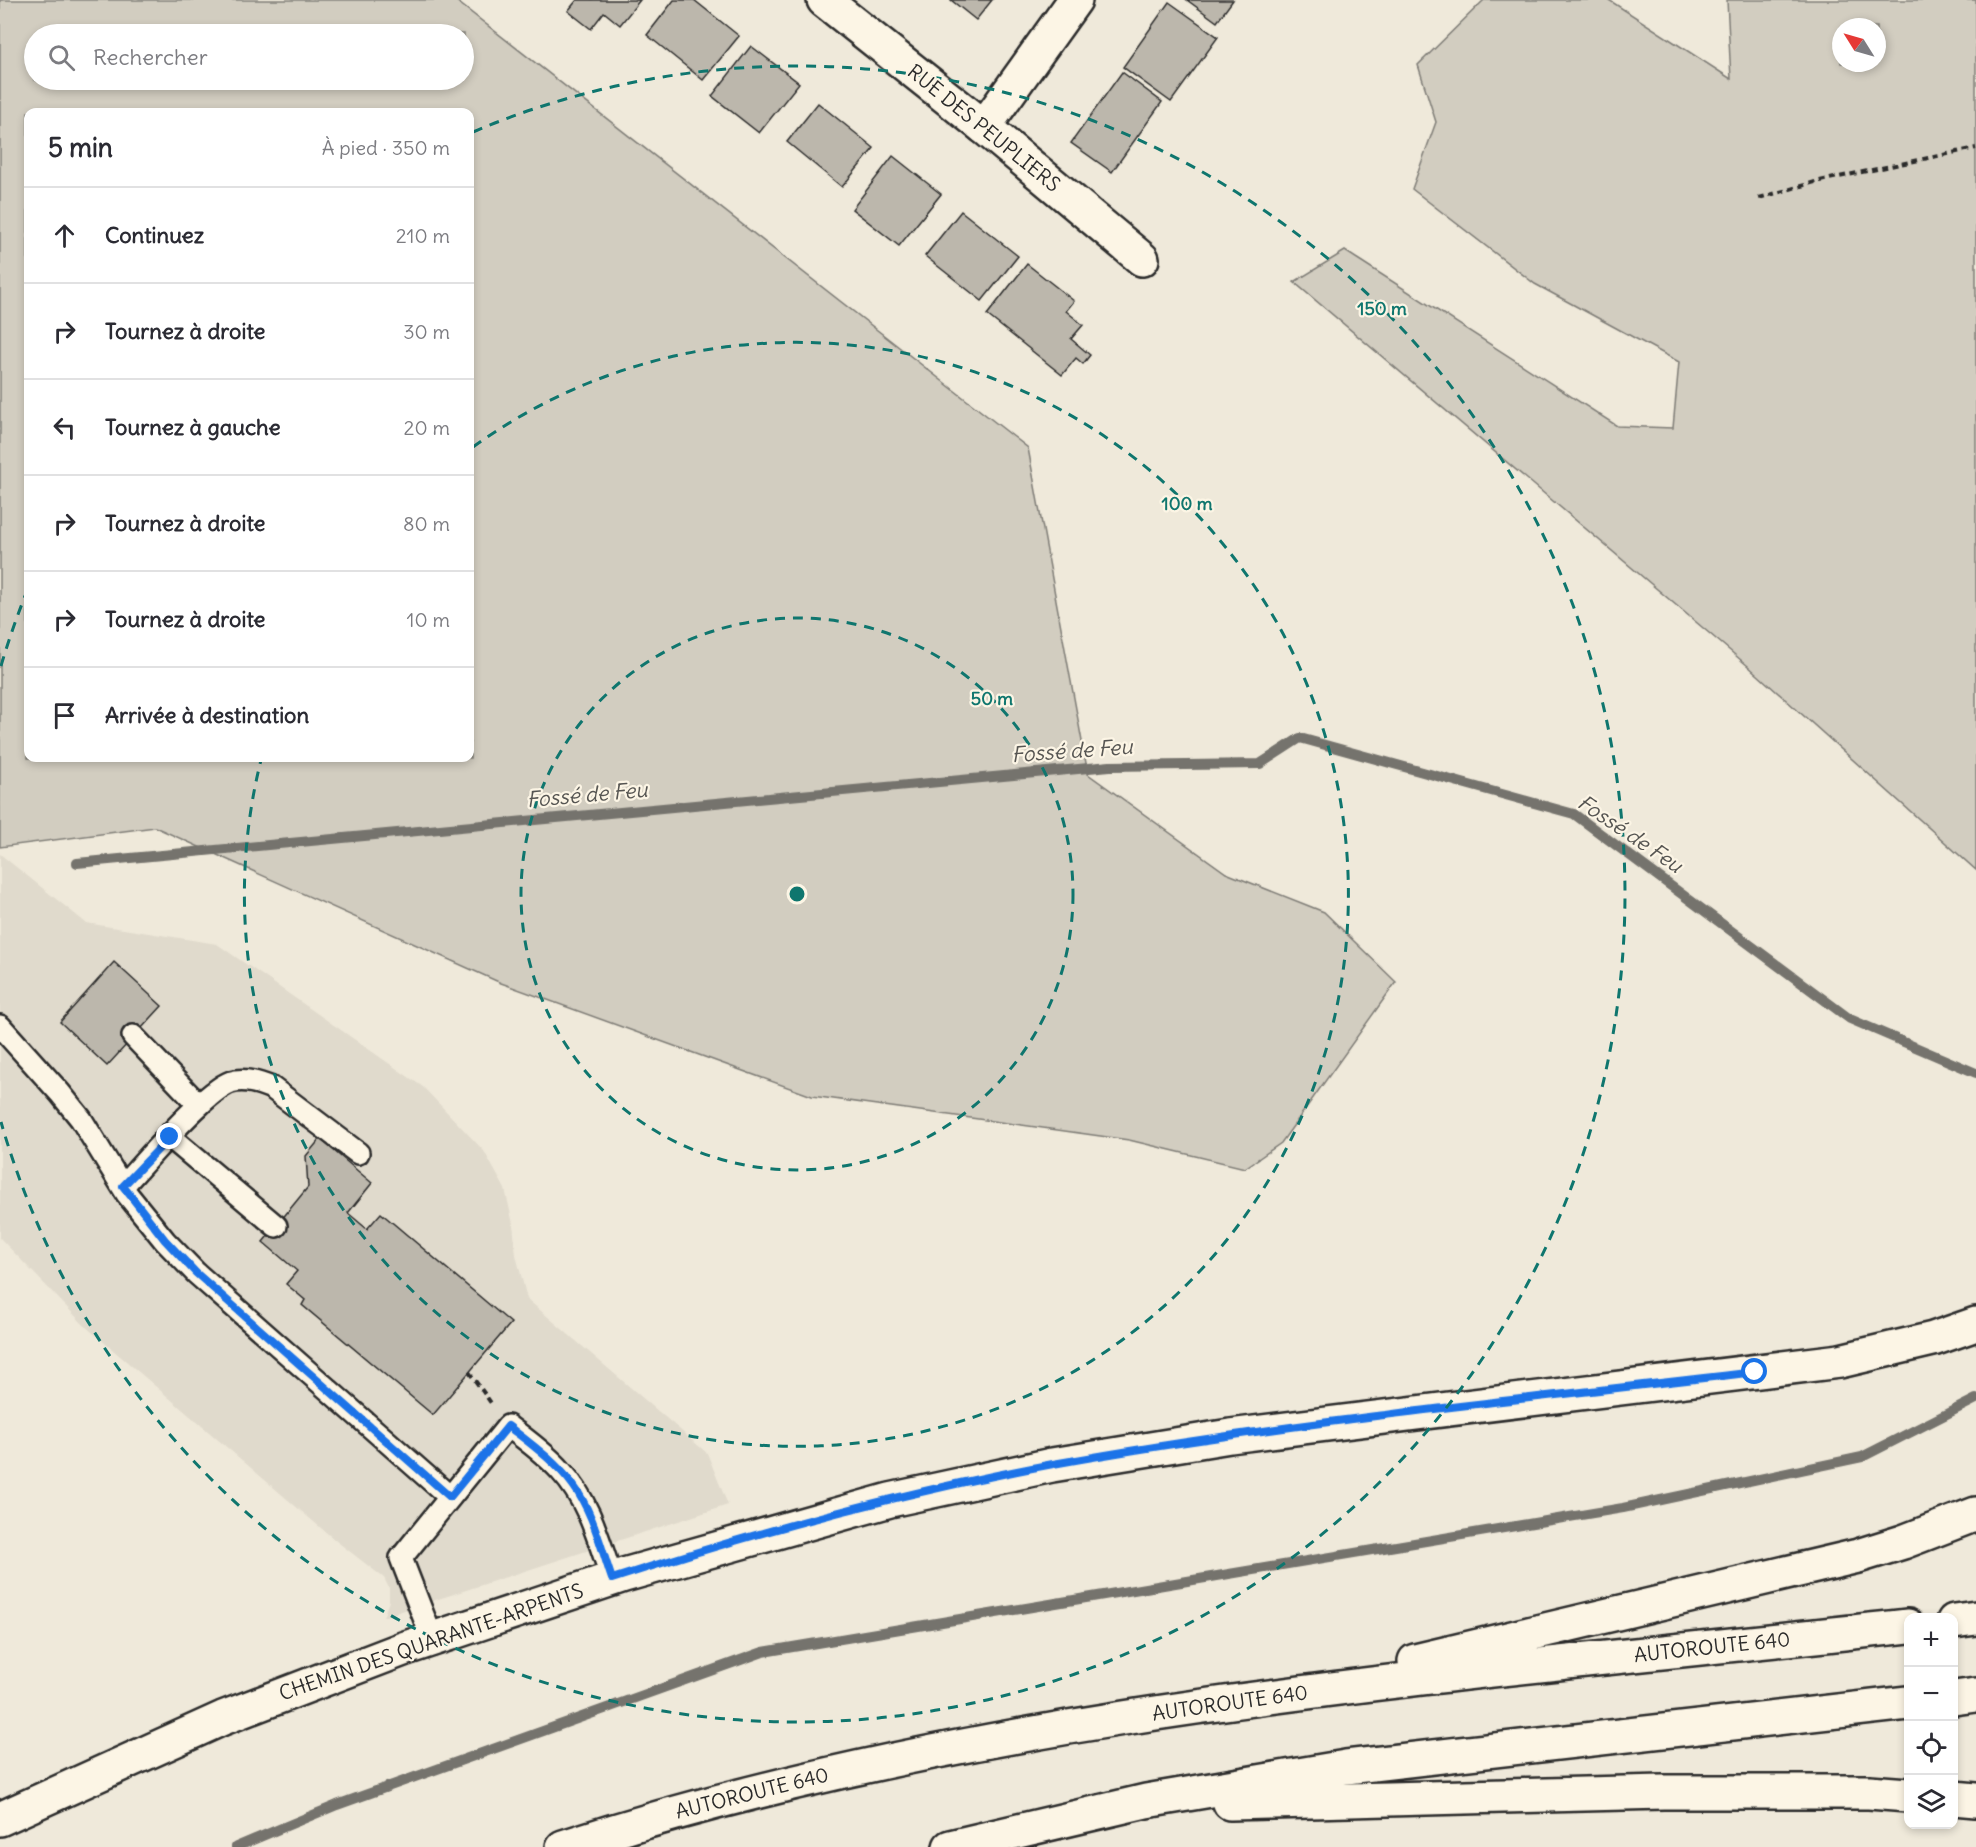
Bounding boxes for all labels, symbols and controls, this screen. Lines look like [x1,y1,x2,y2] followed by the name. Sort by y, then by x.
[1832,18,1886,72] north arrow
[24,24,474,90] search box
[45,41,78,74] icon: search
[93,43,208,71] text: Rechercher
[903,58,1066,197] street label: RUE DES PEUPLIERS
[48,131,113,164] text: 5 min
[322,135,450,160] text: À pied · 350 m
[48,219,81,252] icon: ahead
[105,221,204,249] text: Continuez
[396,223,450,248] text: 210 m
[1357,297,1407,320] text: 150 m
[48,315,81,348] icon: right
[105,317,265,345] text: Tournez à droite
[403,319,450,344] text: 30 m
[48,411,81,444] icon: left
[105,413,281,441] text: Tournez à gauche
[404,415,450,440] text: 20 m
[1162,492,1213,515] text: 100 m
[48,507,81,540] icon: right
[105,509,265,537] text: Tournez à droite
[403,511,450,536] text: 80 m
[48,603,81,636] icon: right
[105,605,265,633] text: Tournez à droite
[407,607,450,632] text: 10 m
[971,687,1013,710] text: 50 m
[48,699,81,732] icon: arrive
[105,701,309,729] text: Arrivée à destination
[1011,733,1135,768] water label: Fossé de Feu
[525,776,650,813] water label: Fossé de Feu
[1573,789,1689,880] water label: Fossé de Feu
[787,884,807,904] centre of rings
[156,1123,182,1149] route end
[1741,1358,1767,1384] route start
[275,1578,586,1705] street label: CHEMIN DES QUARANTE-ARPENTS
[1904,1613,1958,1829] map controls
[1904,1613,1958,1667] button: +
[1633,1626,1791,1667] street label: AUTOROUTE 640
[1904,1667,1958,1721] button: −
[1151,1679,1309,1726] street label: AUTOROUTE 640
[1904,1721,1958,1775] button: locate
[673,1761,831,1824] street label: AUTOROUTE 640
[1904,1775,1958,1829] button: layers

